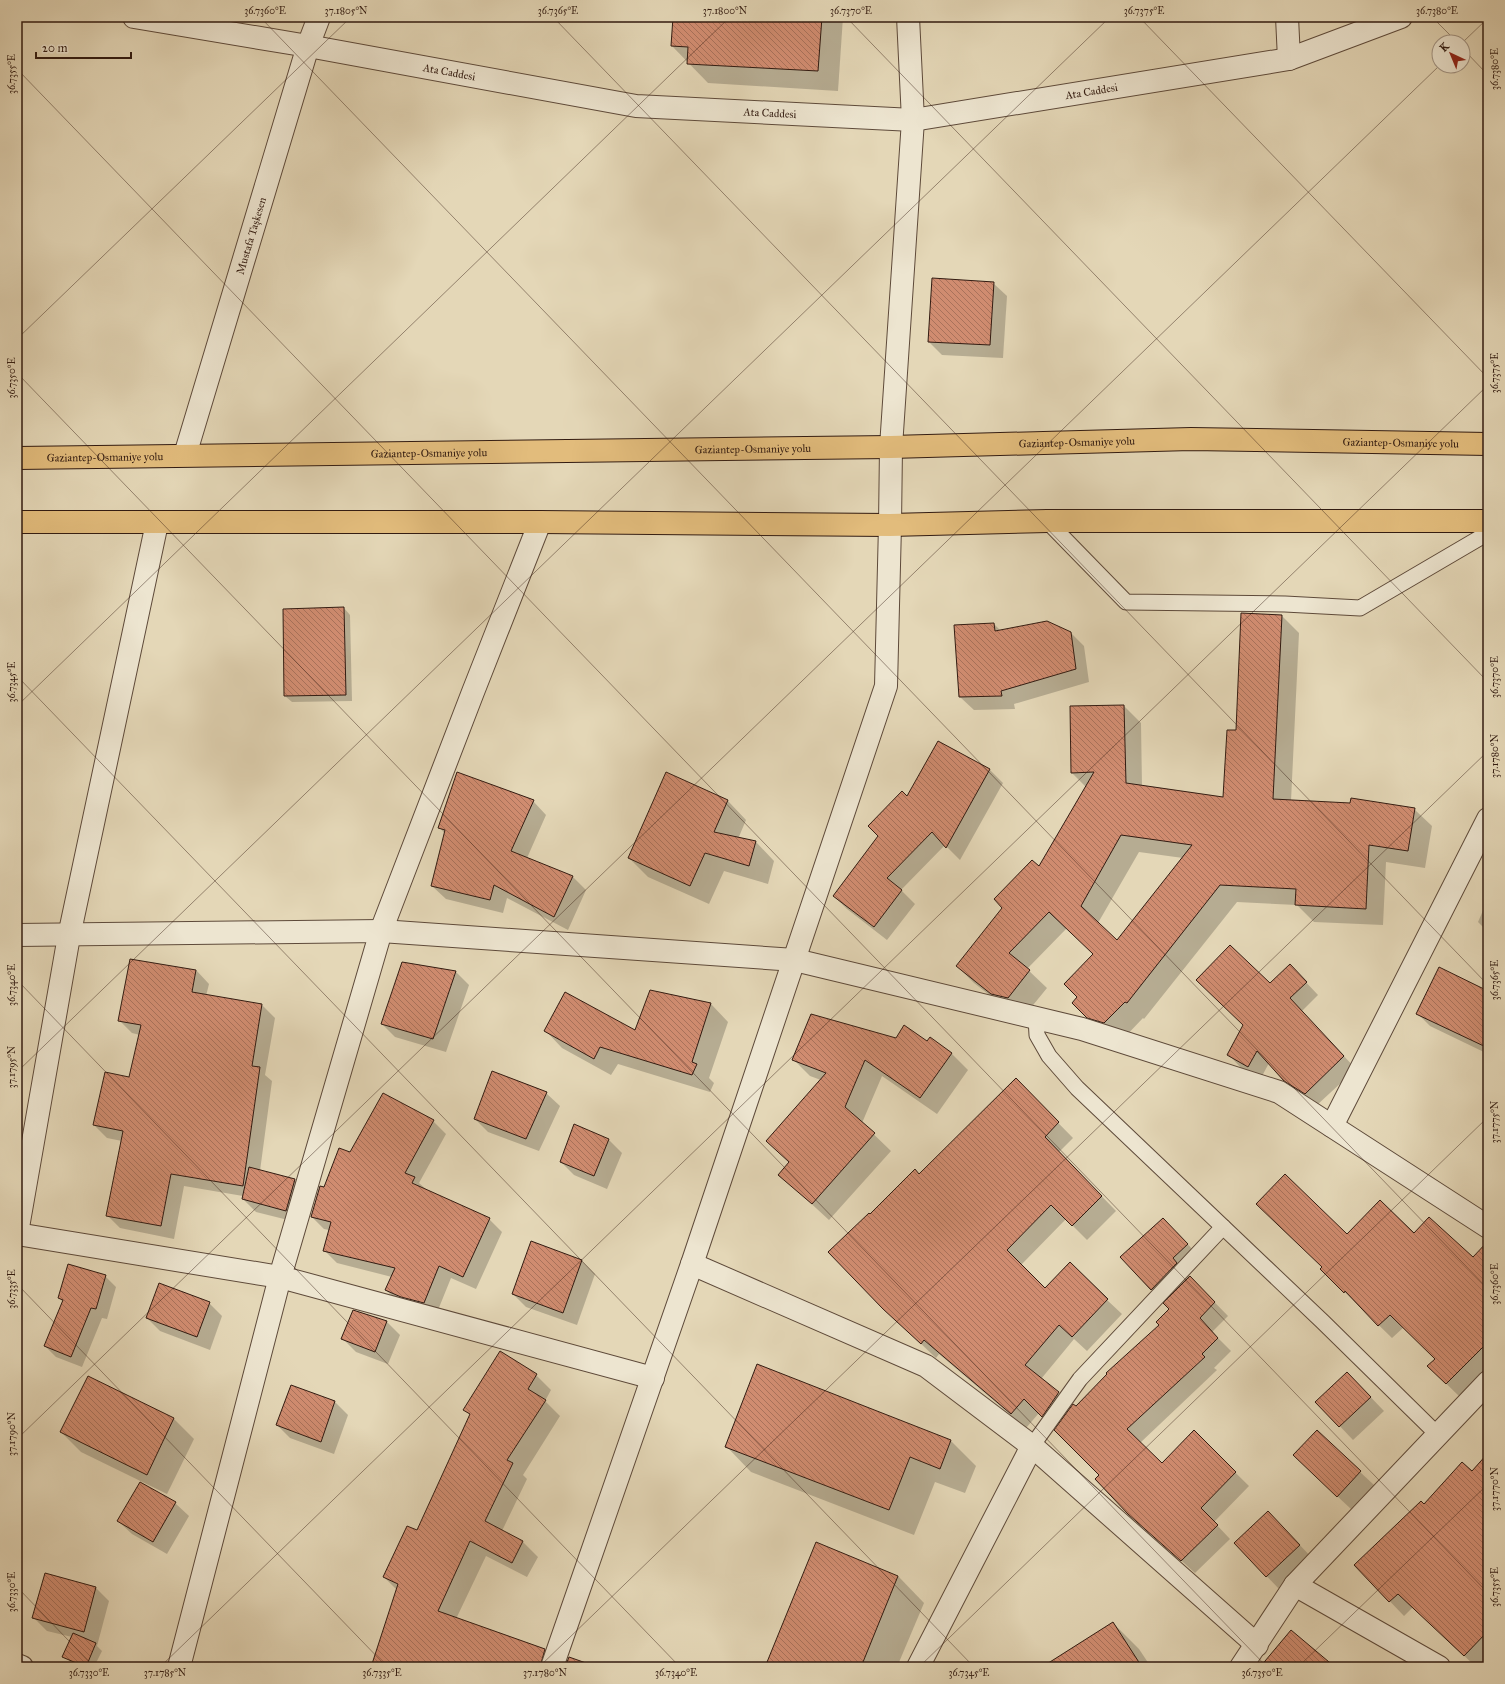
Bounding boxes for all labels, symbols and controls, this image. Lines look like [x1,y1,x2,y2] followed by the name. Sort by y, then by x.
[244,5,286,17] text: 36.7360°E
[324,5,368,17] text: 37.1805°N
[538,5,578,17] text: 36.7365°E
[703,5,748,17] text: 37.1800°N
[830,5,872,17] text: 36.7370°E
[1124,5,1164,17] text: 36.7375°E
[1416,5,1458,17] text: 36.7380°E
[36,34,131,60] scale bar
[1431,34,1471,74] north arrow
[1437,39,1453,55] text: K
[42,41,68,55] text: 20 m
[1489,48,1501,90] text: 36.7380°E
[6,54,18,94] text: 36.7355°E
[421,60,477,83] street label: Ata Caddesi
[1063,80,1119,102] street label: Ata Caddesi
[742,105,797,121] street label: Ata Caddesi
[233,195,269,276] street label: Mustafa Taşkesen
[1489,353,1501,393] text: 36.7375°E
[6,357,18,399] text: 36.7350°E
[1018,434,1135,450] street label: Gaziantep-Osmaniye yolu
[1342,435,1459,450] street label: Gaziantep-Osmaniye yolu
[695,442,811,456] street label: Gaziantep-Osmaniye yolu
[371,446,487,460] street label: Gaziantep-Osmaniye yolu
[47,450,163,464] street label: Gaziantep-Osmaniye yolu
[1489,656,1501,698] text: 36.7370°E
[6,662,18,702] text: 36.7345°E
[1489,734,1501,778] text: 37.1780°N
[1489,960,1501,1000] text: 36.7365°E
[6,964,18,1006] text: 36.7340°E
[6,1045,18,1088] text: 37.1795°N
[1489,1100,1501,1143] text: 37.1775°N
[1489,1263,1501,1305] text: 36.7360°E
[6,1269,18,1309] text: 36.7335°E
[6,1412,18,1456] text: 37.1790°N
[1489,1467,1501,1511] text: 37.1770°N
[1489,1567,1501,1607] text: 36.7355°E
[6,1572,18,1612] text: 36.7330°E
[69,1667,109,1679] text: 36.7330°E
[144,1667,187,1679] text: 37.1785°N
[362,1667,402,1679] text: 36.7335°E
[523,1667,567,1679] text: 37.1780°N
[655,1667,697,1679] text: 36.7340°E
[949,1667,989,1679] text: 36.7345°E
[1241,1667,1283,1679] text: 36.7350°E

